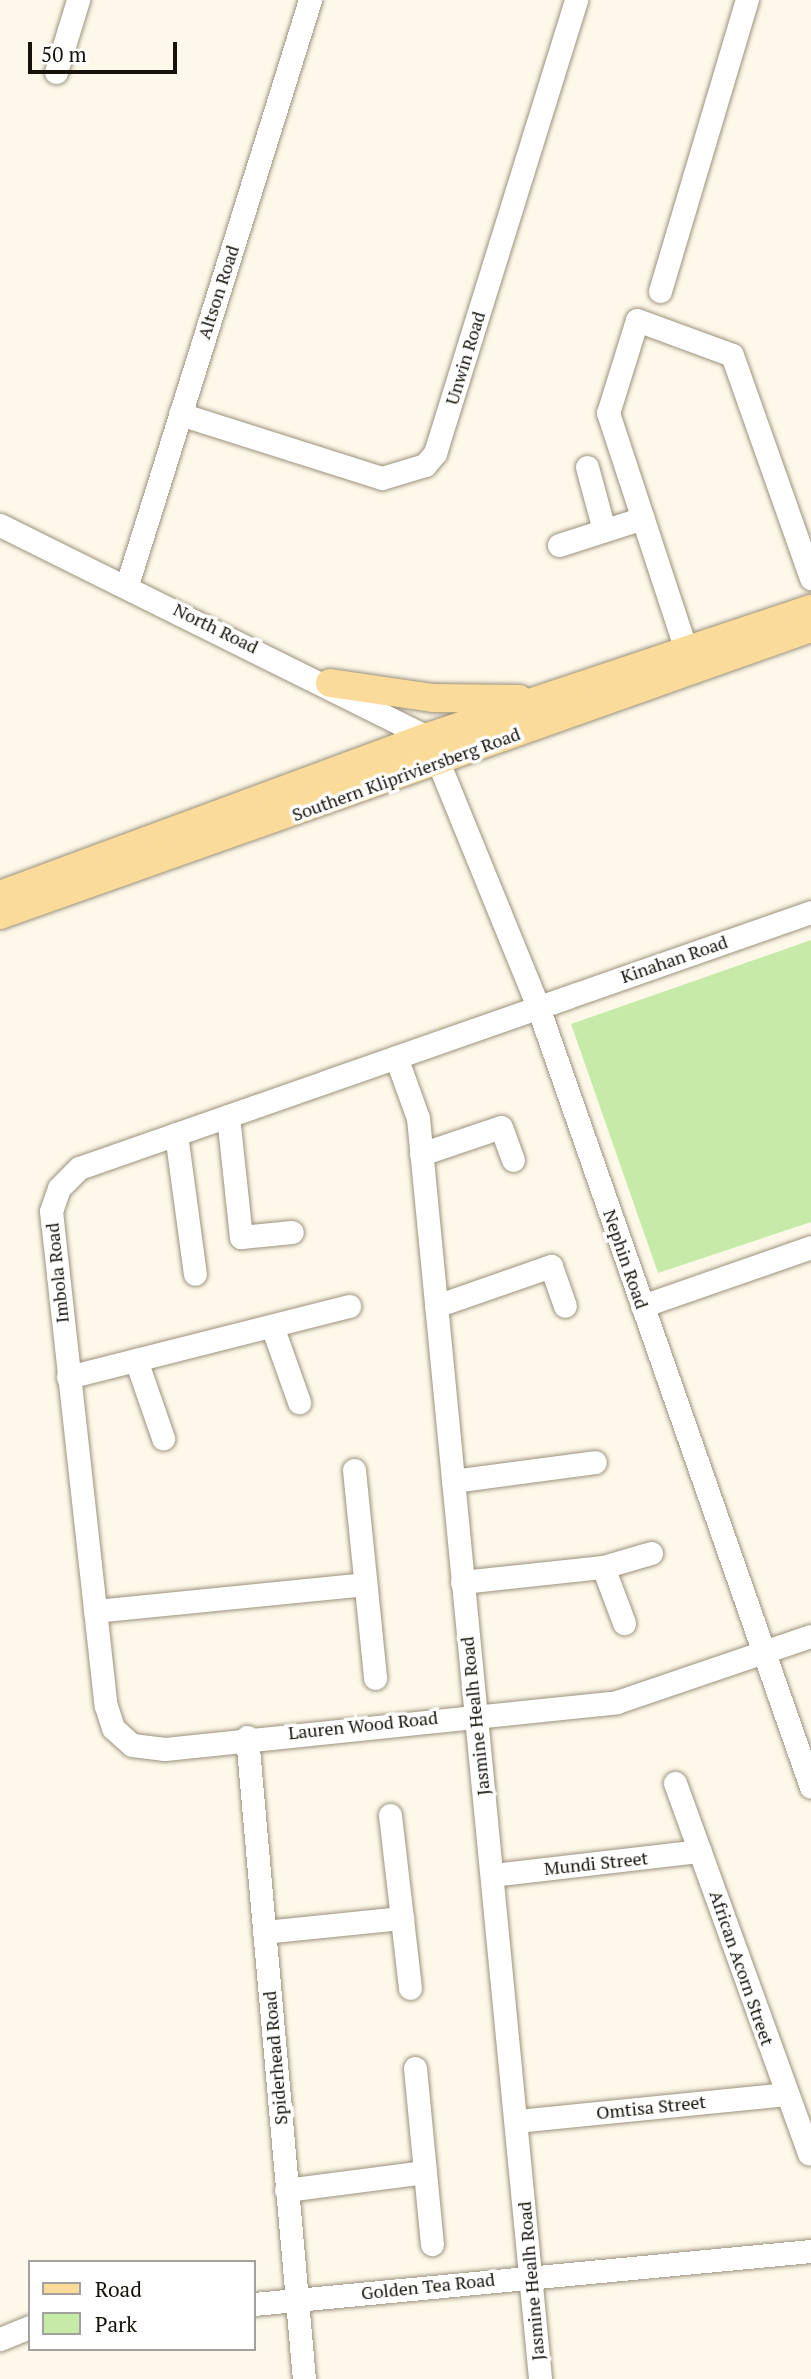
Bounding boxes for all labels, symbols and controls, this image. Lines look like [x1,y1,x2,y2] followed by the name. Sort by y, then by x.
[32,28,180,72] scale bar
[41,40,87,68] text: 50 m
[193,242,243,342] street label: Altson Road
[441,309,489,407] street label: Unwin Road
[170,598,262,658] street label: North Road
[289,723,523,825] street label: Southern Klipriviersberg Road
[618,931,730,987] street label: Kinahan Road
[599,1206,653,1312] street label: Nephin Road
[41,1222,73,1324] street label: Imbola Road
[456,1635,494,1797] street label: Jasmine Healh Road
[287,1706,439,1744] street label: Lauren Wood Road
[543,1847,649,1879] street label: Mundi Street
[705,1887,779,2049] street label: African Acorn Street
[258,1990,292,2126] street label: Spiderhead Road
[595,2090,707,2124] street label: Omtisa Street
[513,2200,549,2362] street label: Jasmine Healh Road
[28,2260,256,2351] legend
[360,2268,496,2304] street label: Golden Tea Road
[95,2275,142,2303] text: Road
[95,2310,137,2338] text: Park

